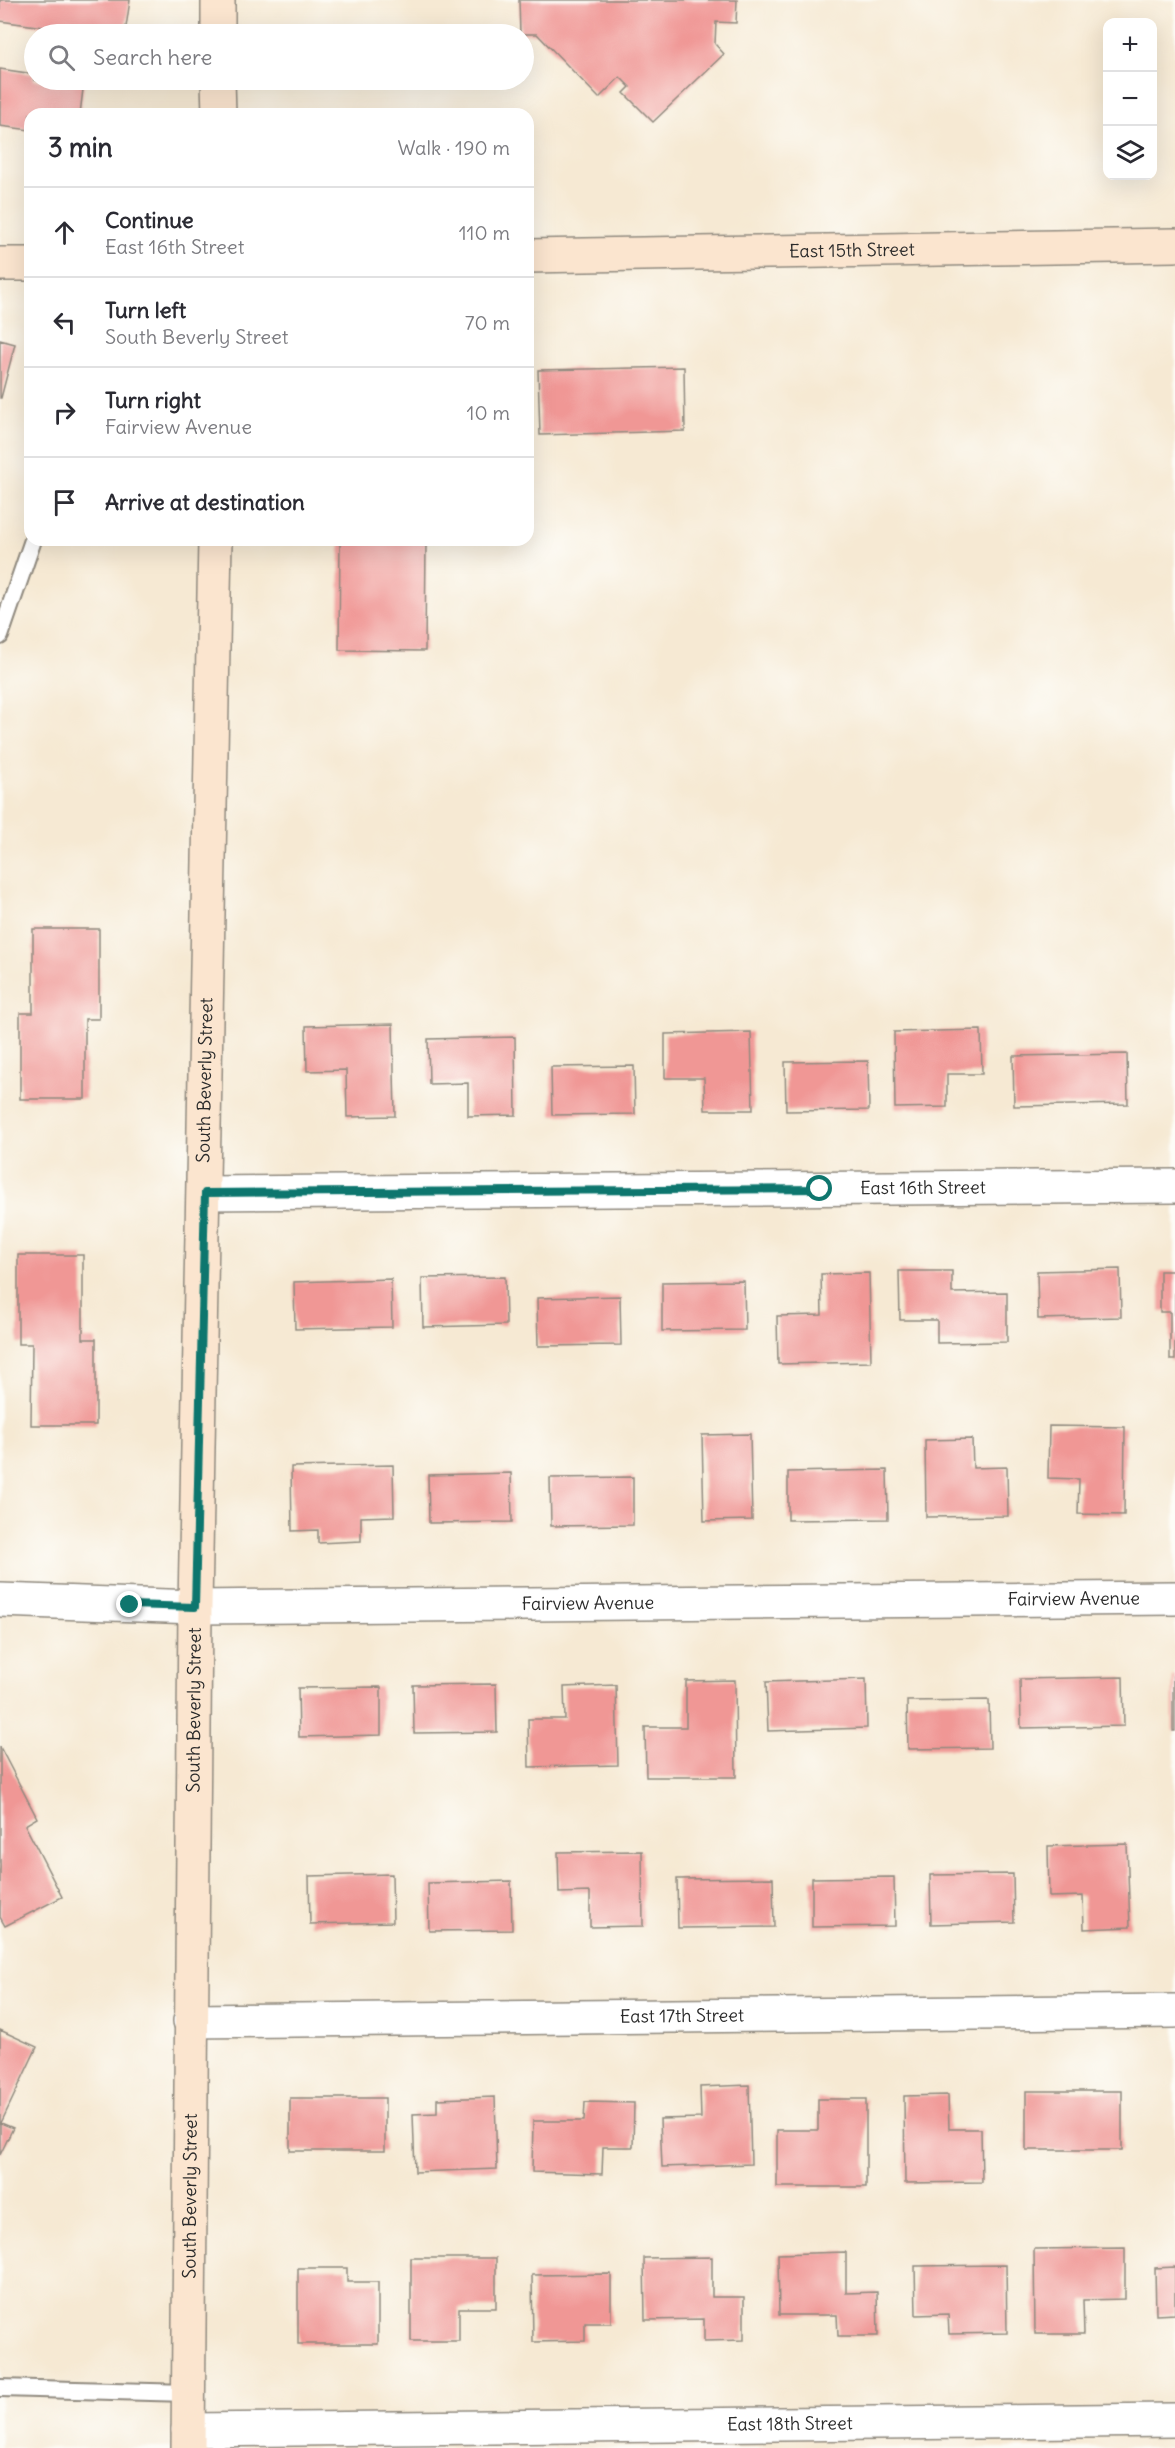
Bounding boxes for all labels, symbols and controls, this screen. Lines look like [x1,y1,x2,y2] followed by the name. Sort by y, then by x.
[1103,18,1157,180] map controls
[1103,18,1157,72] button: +
[24,24,534,90] search box
[45,41,78,74] icon: search
[93,43,212,71] text: Search here
[1103,72,1157,126] button: −
[1103,126,1157,180] button: layers
[48,131,113,164] text: 3 min
[398,135,510,160] text: Walk · 190 m
[105,206,194,234] text: Continue
[48,216,81,249] icon: ahead
[459,220,510,245] text: 110 m
[105,234,244,259] text: East 16th Street
[789,237,915,263] street label: East 15th Street
[105,296,186,324] text: Turn left
[48,306,81,339] icon: left
[465,310,510,335] text: 70 m
[105,324,289,349] text: South Beverly Street
[105,386,201,414] text: Turn right
[48,396,81,429] icon: right
[467,400,510,425] text: 10 m
[105,414,252,439] text: Fairview Avenue
[48,486,81,519] icon: arrive
[105,488,305,516] text: Arrive at destination
[191,997,217,1163] street label: South Beverly Street
[806,1175,832,1201] route start
[860,1175,986,1199] street label: East 16th Street
[1008,1586,1140,1611] street label: Fairview Avenue
[116,1591,142,1617] route end
[522,1591,654,1615] street label: Fairview Avenue
[181,1627,206,1793] street label: South Beverly Street
[620,2003,744,2028] street label: East 17th Street
[177,2113,202,2279] street label: South Beverly Street
[727,2411,853,2436] street label: East 18th Street

